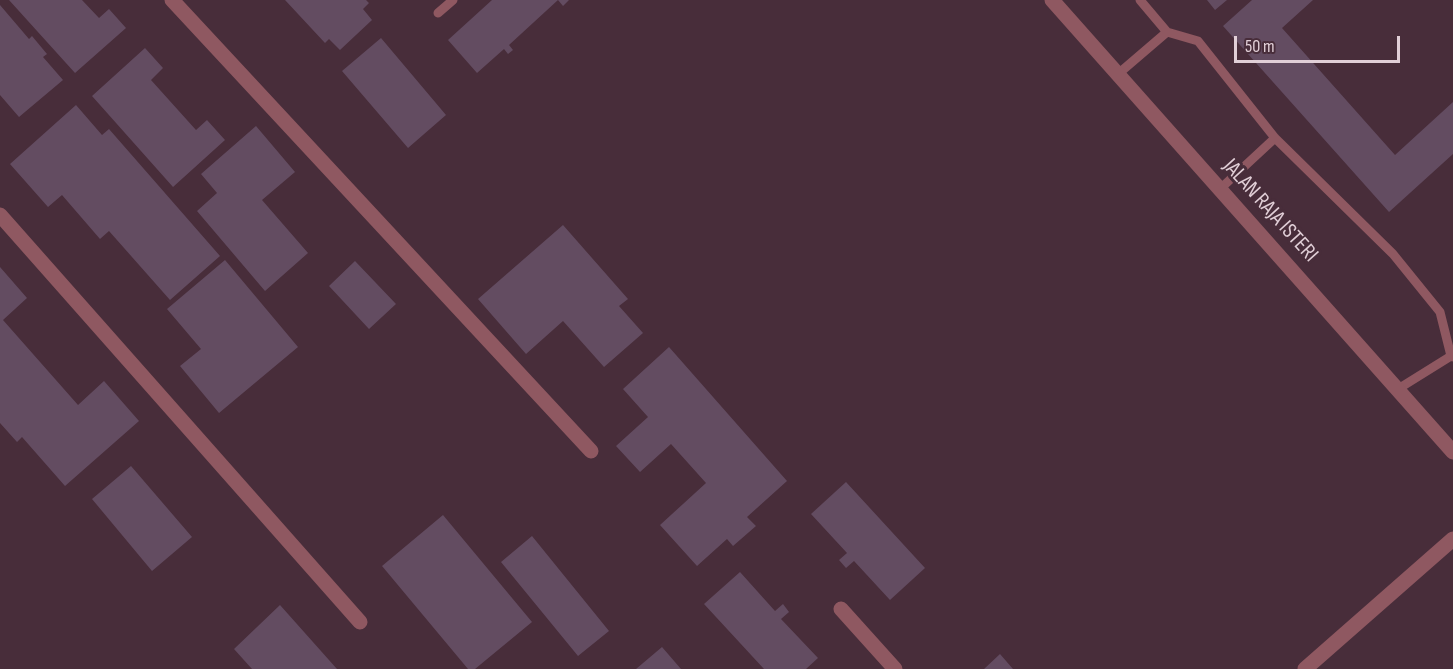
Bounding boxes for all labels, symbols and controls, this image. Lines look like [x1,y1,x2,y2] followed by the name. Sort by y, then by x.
[1237,24,1404,62] scale bar
[1245,36,1275,57] text: 50 m
[1217,154,1323,268] street label: JALAN RAJA ISTERI

